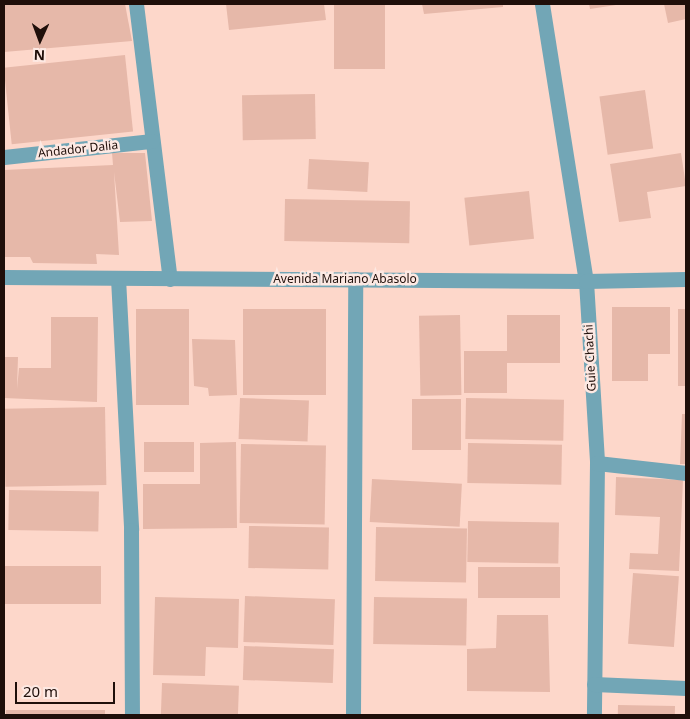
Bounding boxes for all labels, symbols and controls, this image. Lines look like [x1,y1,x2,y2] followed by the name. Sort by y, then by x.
[15,15,65,65] north arrow
[33,46,45,65] text: N
[37,138,119,160] street label: Andador Dalia
[273,272,417,286] street label: Avenida Mariano Abasolo
[581,324,599,392] street label: Guie Chachi
[18,672,118,704] scale bar
[23,681,58,701] text: 20 m

